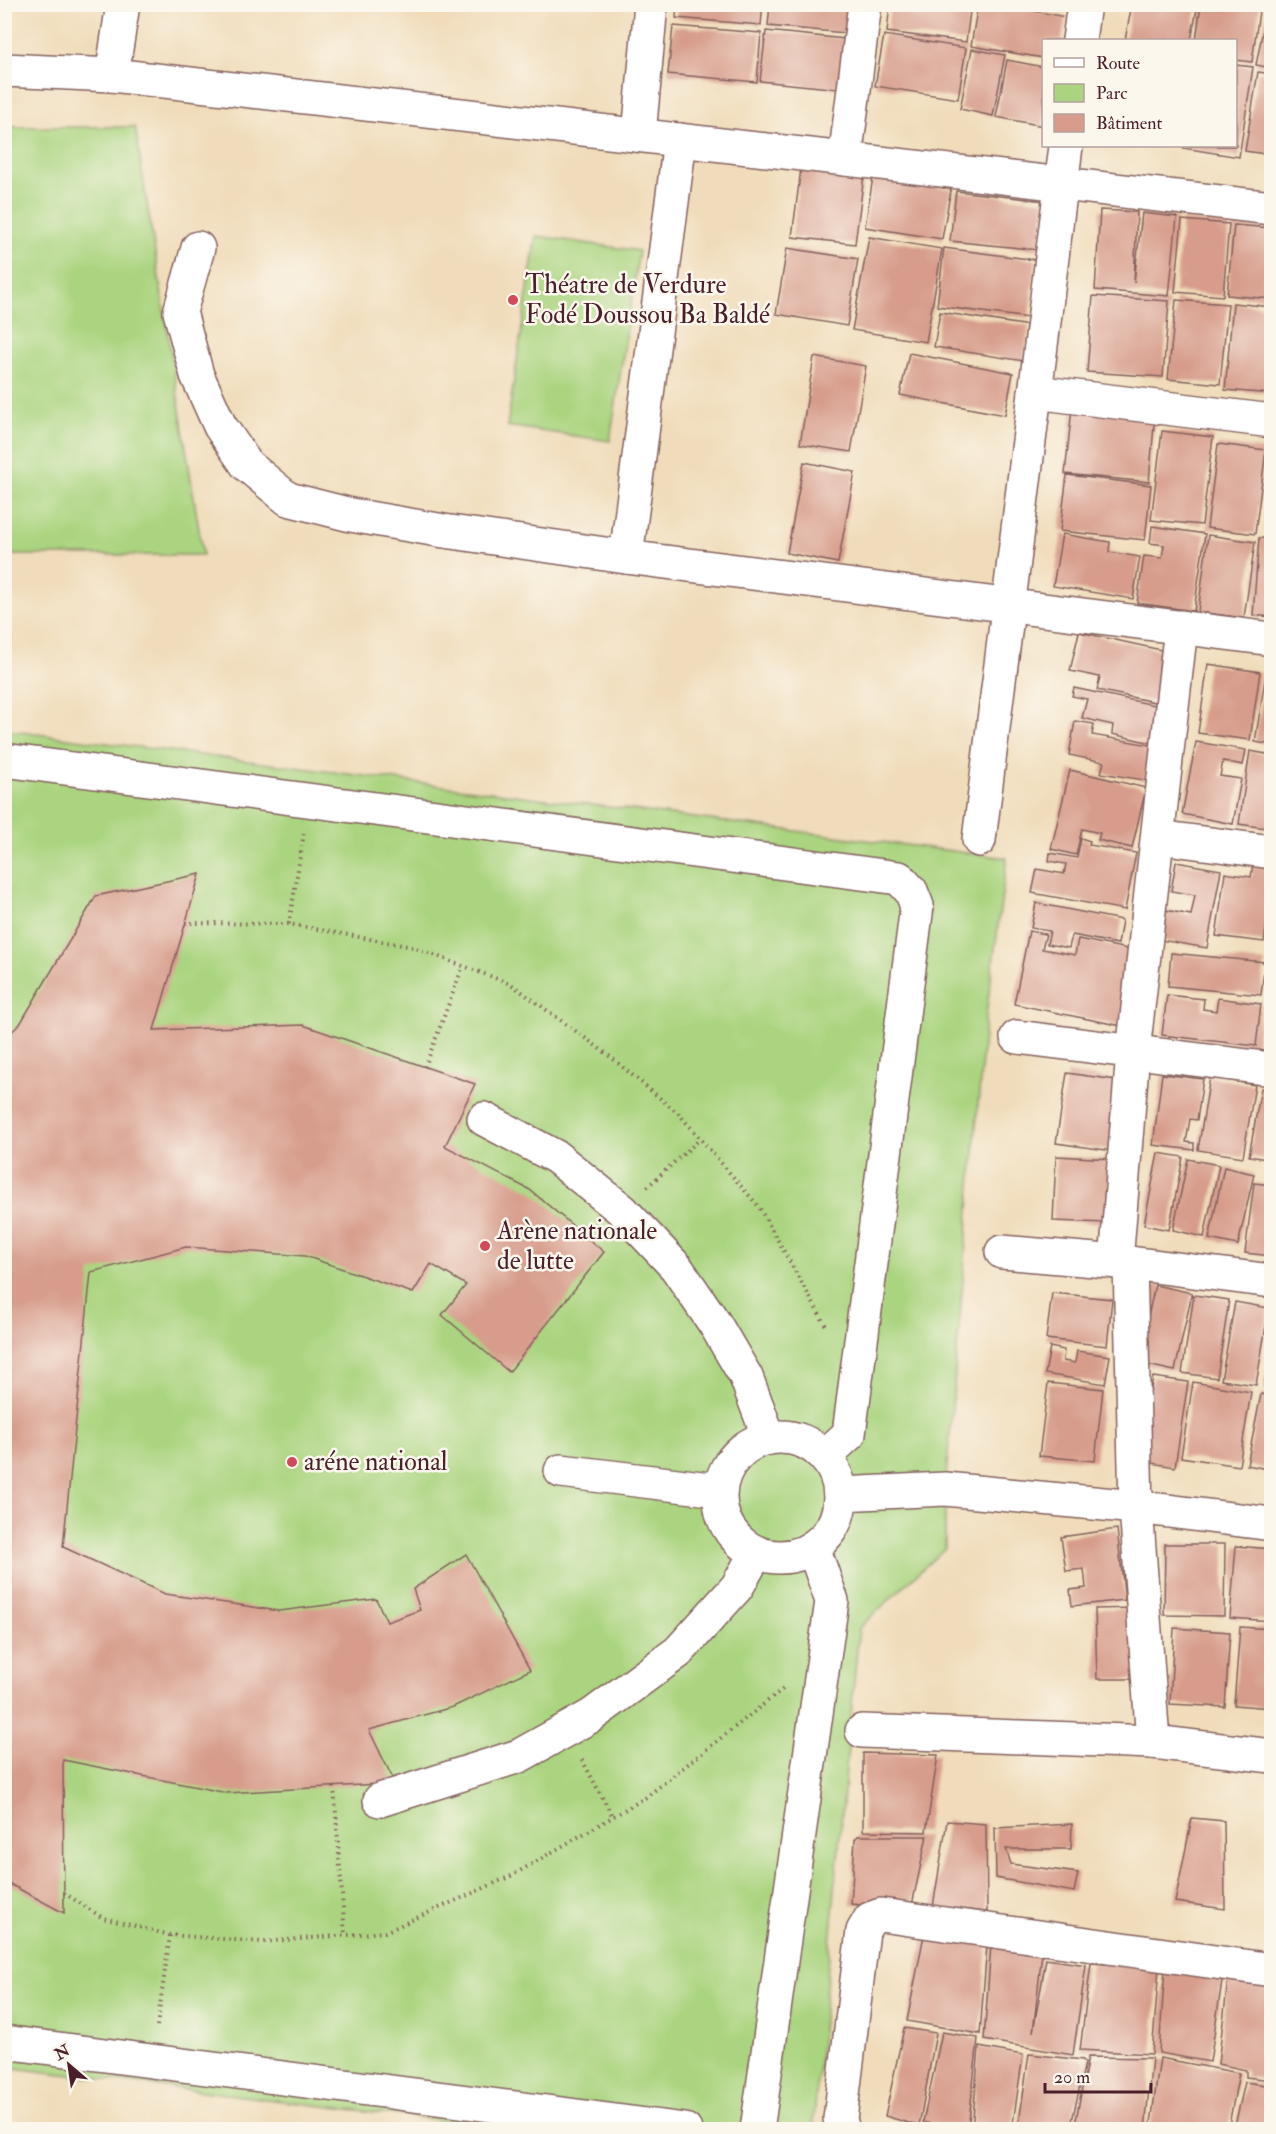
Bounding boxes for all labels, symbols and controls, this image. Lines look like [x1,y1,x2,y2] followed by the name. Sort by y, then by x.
[1042,39,1237,147] legend
[1096,52,1140,75] text: Route
[1096,82,1127,105] text: Parc
[1096,112,1162,135] text: Bâtiment
[525,269,770,331] place label: Théatre de Verdure Fodé Doussou Ba Baldé
[506,293,520,307] marker: Théatre de Verdure Fodé Doussou Ba Baldé
[496,1215,657,1277] place label: Arène nationale de lutte
[478,1239,492,1253] marker: Arène nationale de lutte
[304,1446,448,1478] place label: aréne national
[285,1455,299,1469] marker: aréne national
[39,2035,99,2095] north arrow
[50,2040,74,2065] text: N
[1045,2056,1152,2094] scale bar
[1054,2066,1090,2089] text: 20 m

